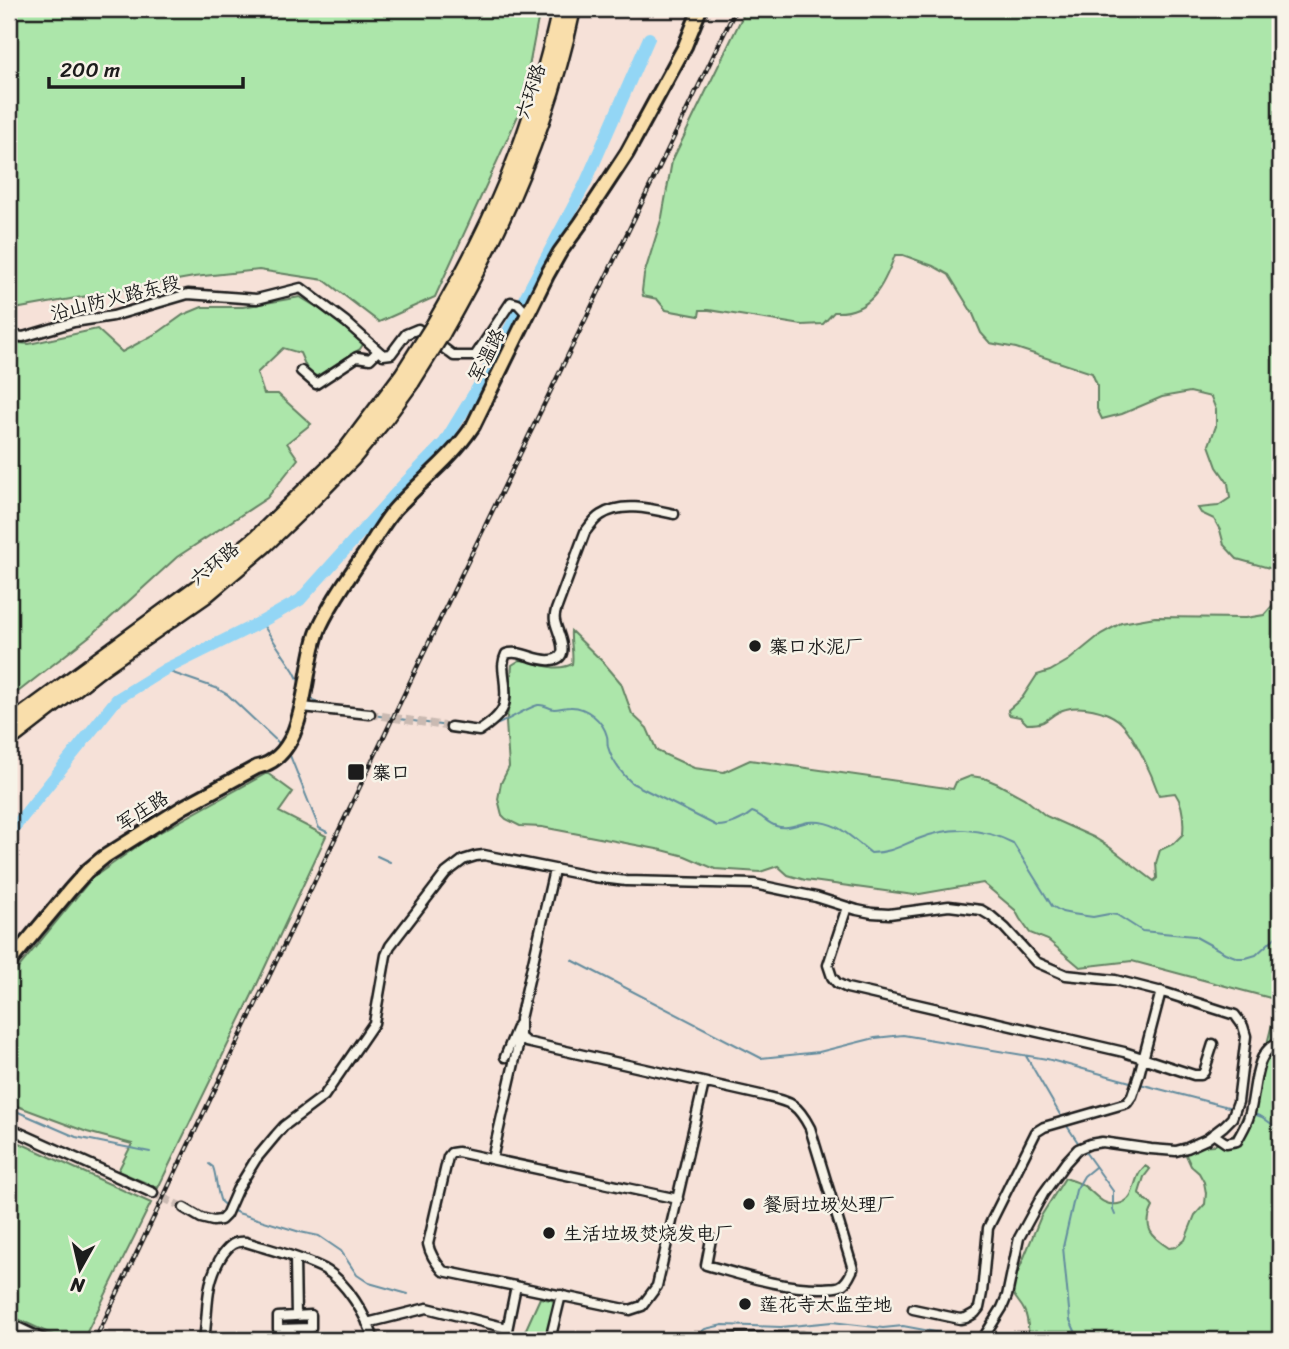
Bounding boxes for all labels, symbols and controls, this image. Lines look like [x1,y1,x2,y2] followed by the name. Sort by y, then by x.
[49,46,243,90] scale bar
[60,51,120,89] text: 200 m
[506,59,555,123] street label: 六环路
[47,265,184,330] street label: 沿山防火路东段
[459,322,514,388] street label: 军温路
[182,533,247,594] street label: 六环路
[769,630,864,663] place label: 寨口水泥厂
[747,638,763,654] marker: 寨口水泥厂
[372,756,410,789] place label: 寨口
[346,762,366,782] marker: 寨口
[109,781,175,840] street label: 军庄路
[763,1188,896,1221] place label: 餐厨垃圾处理厂
[741,1196,757,1212] marker: 餐厨垃圾处理厂
[563,1217,734,1250] place label: 生活垃圾焚烧发电厂
[541,1225,557,1241] marker: 生活垃圾焚烧发电厂
[46,1234,116,1304] north arrow
[68,1268,88,1303] text: N
[759,1288,892,1321] place label: 莲花寺太监茔地
[737,1296,753,1312] marker: 莲花寺太监茔地

